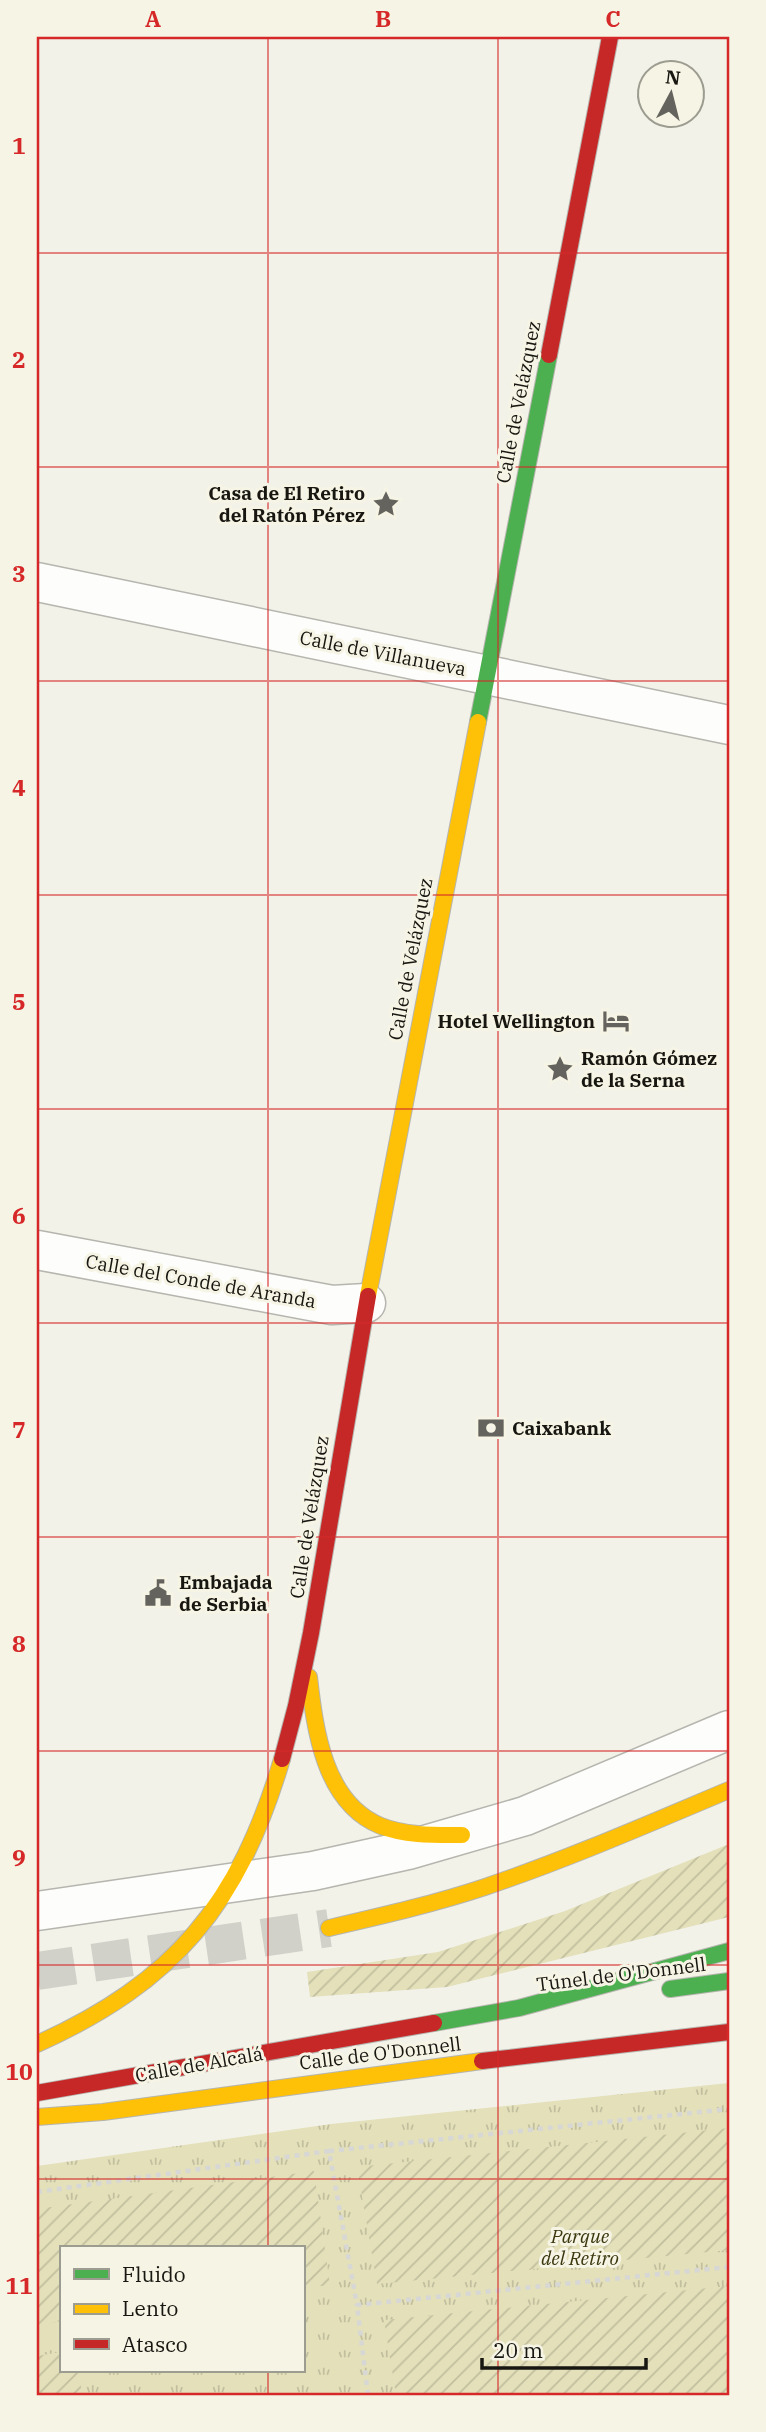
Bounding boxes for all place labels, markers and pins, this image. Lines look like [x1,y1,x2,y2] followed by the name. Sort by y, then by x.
[208,481,365,527] place label: Casa de El Retiro del Ratón Pérez
[371,489,401,519] place icon: Casa de El Retiro del Ratón Pérez
[601,1006,631,1036] hotel icon: Hotel Wellington
[438,1009,595,1033] place label: Hotel Wellington
[581,1046,717,1092] place label: Ramón Gómez de la Serna
[545,1054,575,1084] place icon: Ramón Gómez de la Serna
[476,1413,506,1443] bank icon: Caixabank
[512,1416,611,1440] place label: Caixabank
[179,1570,273,1616] place label: Embajada de Serbia
[143,1578,173,1608] public building icon: Embajada de Serbia

